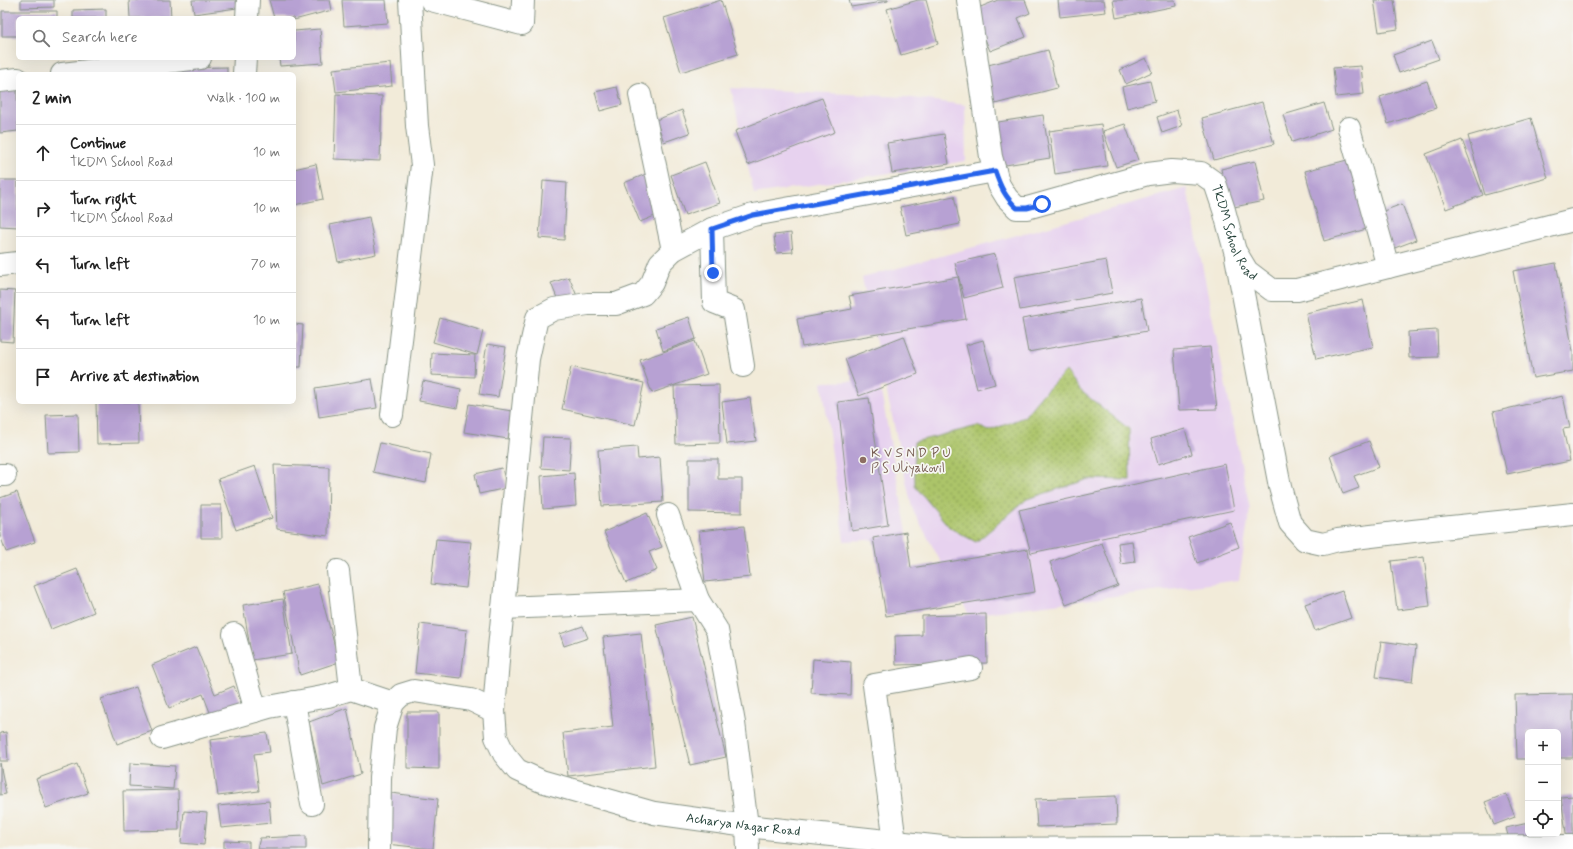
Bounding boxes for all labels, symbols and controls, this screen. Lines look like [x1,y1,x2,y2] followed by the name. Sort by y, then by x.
[16,16,296,60] search box
[30,27,52,49] icon: search
[62,28,138,48] text: Search here
[32,87,72,109] text: 2 min
[207,90,280,107] text: Walk · 100 m
[70,134,126,154] text: Continue
[32,142,54,164] icon: ahead
[253,144,280,161] text: 10 m
[70,154,173,171] text: TKDM School Road
[1208,182,1261,284] street label: TKDM School Road
[70,190,137,210] text: Turn right
[1033,195,1051,213] route start
[32,198,54,220] icon: right
[253,200,280,217] text: 10 m
[70,210,173,227] text: TKDM School Road
[32,254,54,276] icon: left
[70,255,130,275] text: Turn left
[251,256,280,273] text: 70 m
[704,264,722,282] route end
[32,310,54,332] icon: left
[70,311,130,331] text: Turn left
[253,312,280,329] text: 10 m
[32,366,54,388] icon: arrive
[70,367,199,387] text: Arrive at destination
[871,445,951,477] place label: K V S N D P U P S Uliyakovil
[858,455,868,465] marker: K V S N D P U P S Uliyakovil
[1525,729,1561,837] map controls
[1525,729,1561,765] button: +
[1525,765,1561,801] button: −
[1525,801,1561,837] button: locate
[685,809,801,840] street label: Acharya Nagar Road

